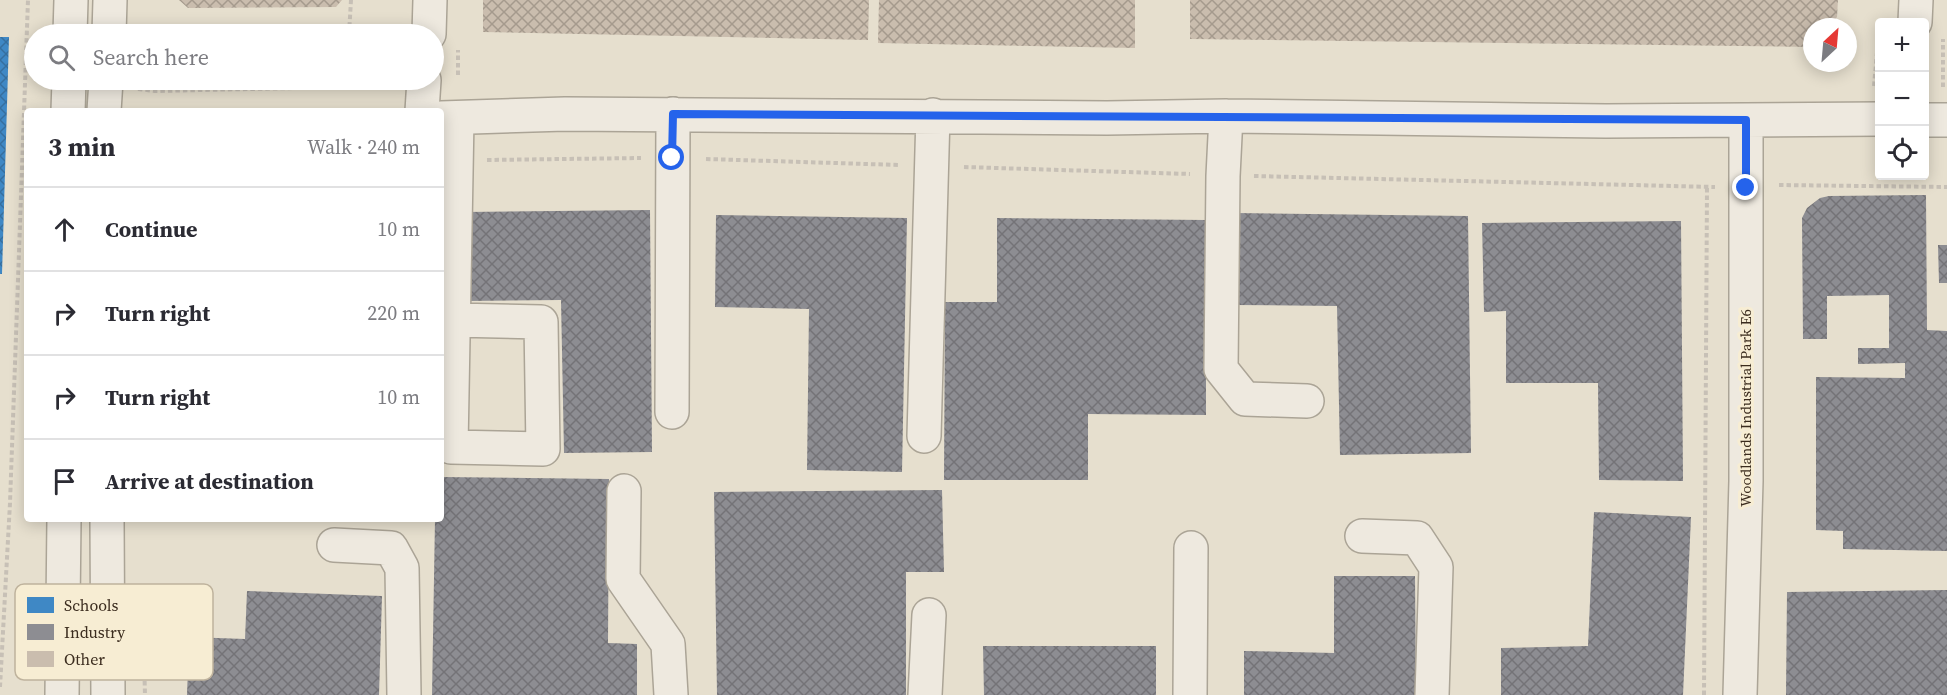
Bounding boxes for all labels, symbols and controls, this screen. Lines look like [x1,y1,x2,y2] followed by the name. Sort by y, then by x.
[1803,18,1857,72] north arrow
[1875,18,1929,180] map controls
[1875,18,1929,72] button: +
[24,24,444,90] search box
[45,41,78,74] icon: search
[93,42,209,72] text: Search here
[1875,72,1929,126] button: −
[1875,126,1929,180] button: locate
[48,129,115,165] text: 3 min
[307,133,420,161] text: Walk · 240 m
[658,144,684,170] route start
[1732,174,1758,200] route end
[48,213,81,246] icon: ahead
[105,214,198,244] text: Continue
[377,215,420,243] text: 10 m
[48,297,81,330] icon: right
[105,298,210,328] text: Turn right
[367,299,420,327] text: 220 m
[1735,309,1756,507] street label: Woodlands Industrial Park E6
[48,381,81,414] icon: right
[105,382,210,412] text: Turn right
[377,383,420,411] text: 10 m
[48,465,81,498] icon: arrive
[105,466,314,496] text: Arrive at destination
[15,584,213,680] legend
[64,594,119,616] text: Schools
[64,621,126,643] text: Industry
[64,648,105,670] text: Other

